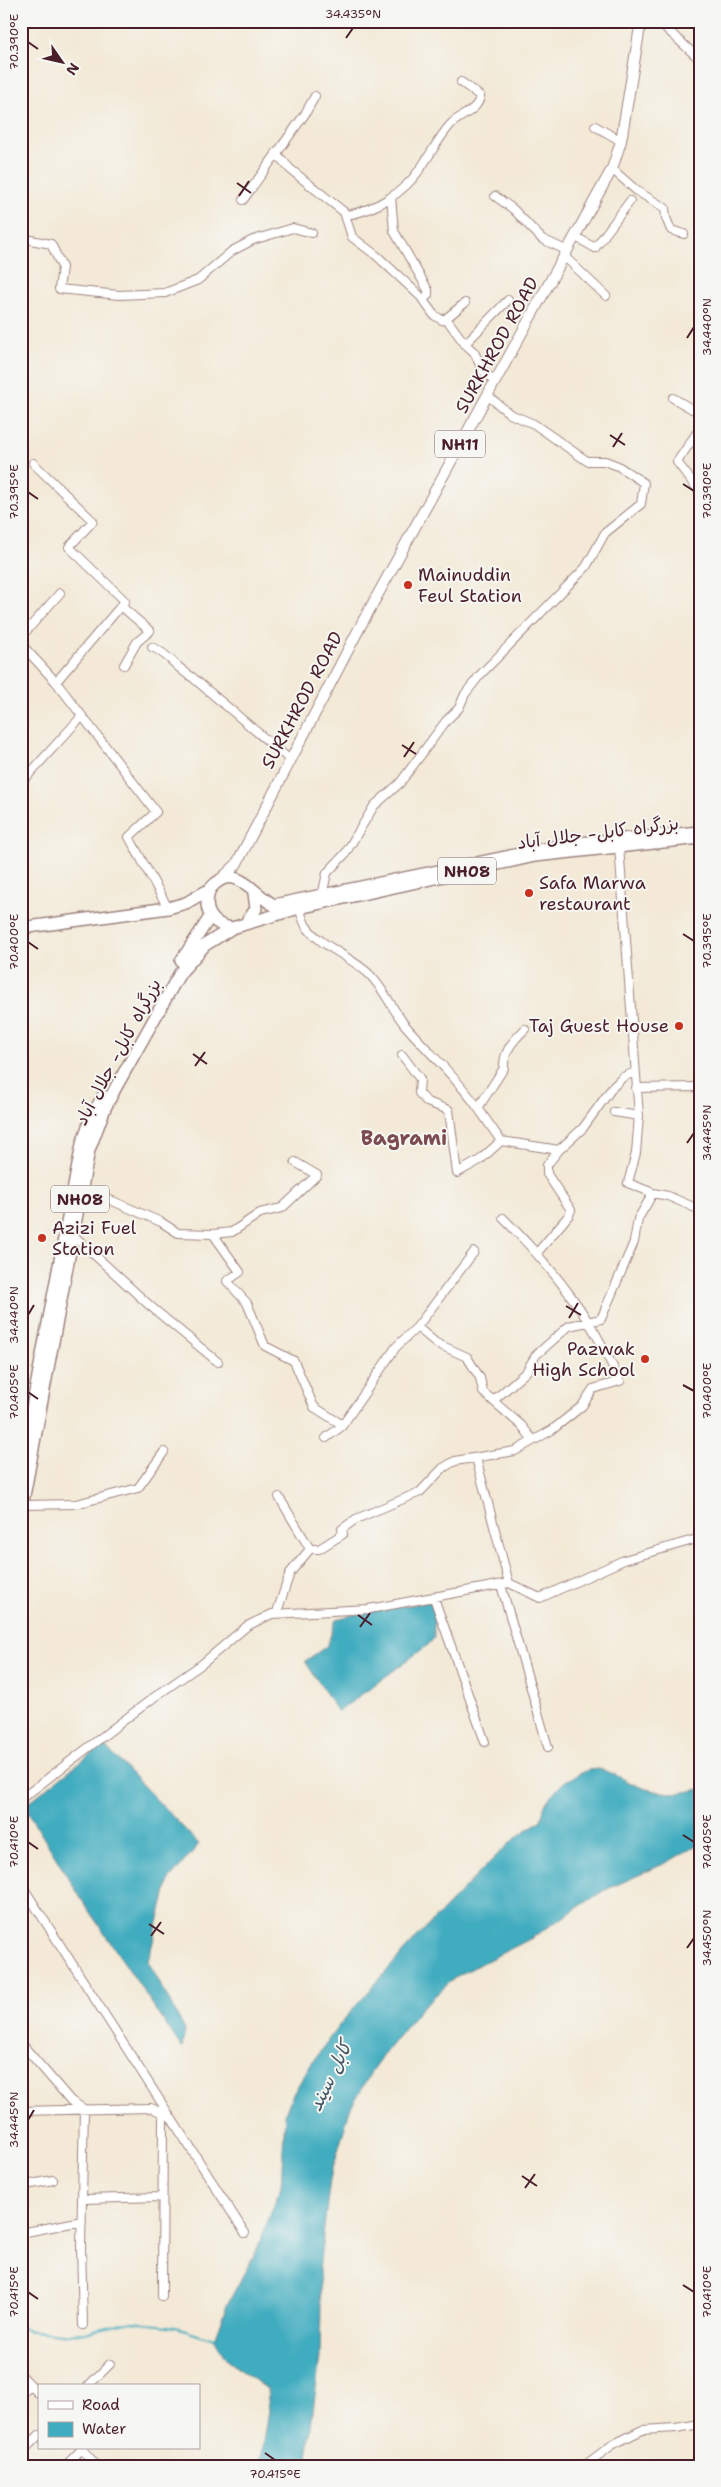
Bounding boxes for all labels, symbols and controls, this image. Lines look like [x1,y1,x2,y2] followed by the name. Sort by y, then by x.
[325,6,381,22] text: 34.435°N
[6,14,22,70] text: 70.390°E
[38,38,88,88] north arrow
[62,60,83,79] text: N
[450,273,544,417] street label: SURKHROD ROAD
[699,298,715,356] text: 34.440°N
[435,430,485,458] road number: NH11
[699,463,715,519] text: 70.390°E
[6,464,22,520] text: 70.395°E
[418,563,522,608] place label: Mainuddin Feul Station
[402,579,414,591] marker: Mainuddin Feul Station
[256,627,348,773] street label: SURKHROD ROAD
[516,811,680,855] street label: بزرگراه کابل- جلال آباد
[438,858,496,884] road number: NH08
[539,871,646,916] place label: Safa Marwa restaurant
[523,887,535,899] marker: Safa Marwa restaurant
[699,913,715,969] text: 70.395°E
[6,914,22,970] text: 70.400°E
[69,974,167,1130] street label: بزرگراه کابل- جلال آباد
[529,1014,669,1038] place label: Taj Guest House
[673,1020,685,1032] marker: Taj Guest House
[699,1105,715,1161] text: 34.445°N
[361,1125,447,1151] district label: Bagrami
[51,1186,109,1212] road number: NH08
[52,1216,137,1261] place label: Azizi Fuel Station
[36,1232,48,1244] marker: Azizi Fuel Station
[6,1286,22,1344] text: 34.440°N
[532,1337,636,1382] place label: Pazwak High School
[639,1353,651,1365] marker: Pazwak High School
[699,1363,715,1419] text: 70.400°E
[6,1364,22,1420] text: 70.405°E
[699,1814,715,1870] text: 70.405°E
[6,1816,22,1868] text: 70.410°E
[699,1910,715,1966] text: 34.450°N
[302,2033,359,2115] water label: کابل سيند
[6,2092,22,2148] text: 34.445°N
[6,2266,22,2318] text: 70.415°E
[699,2266,715,2318] text: 70.410°E
[38,2384,200,2450] legend
[82,2395,120,2415] text: Road
[82,2419,126,2439] text: Water
[249,2466,301,2482] text: 70.415°E

